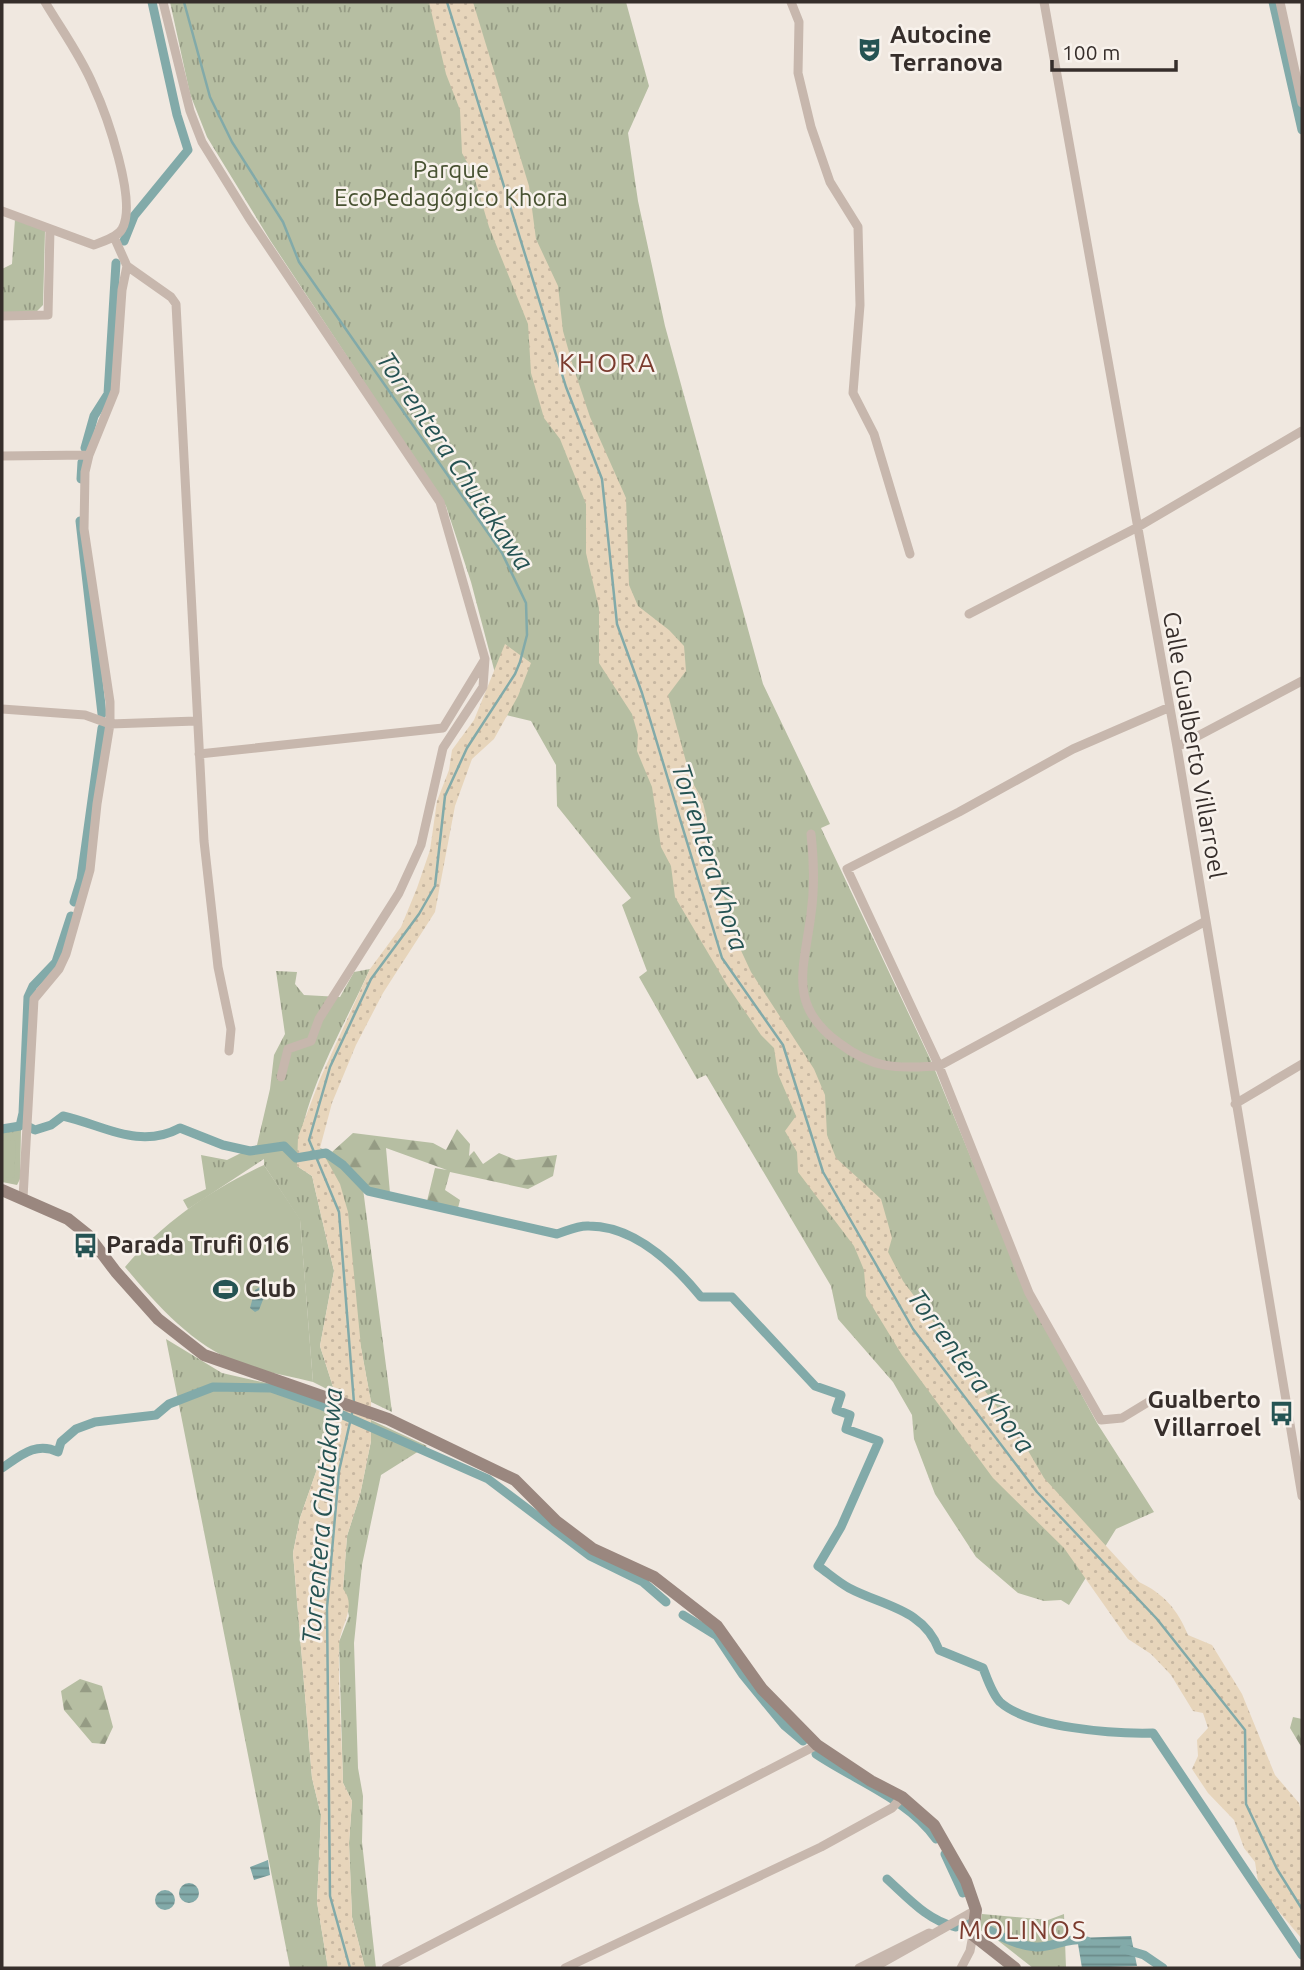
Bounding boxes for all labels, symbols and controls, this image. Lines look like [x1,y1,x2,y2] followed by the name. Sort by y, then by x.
[890,21,1003,76] place label: Autocine Terranova
[1052,28,1176,72] scale bar
[856,35,884,63] theatre icon: Autocine Terranova
[1062,40,1120,64] text: 100 m
[334,156,568,211] park label: Parque EcoPedagógico Khora
[372,346,539,575] water label: Torrentera Chutakawa
[559,348,657,377] district label: KHORA
[1158,609,1231,880] street label: Calle Gualberto Villarroel
[666,759,754,954] water label: Torrentera Khora
[72,1231,100,1259] bus stop icon: Parada Trufi 016
[106,1231,289,1258] place label: Parada Trufi 016
[211,1275,239,1303] sports icon: Club
[245,1275,296,1302] place label: Club
[902,1283,1041,1458] water label: Torrentera Khora
[1148,1386,1261,1441] place label: Gualberto Villarroel
[296,1387,347,1645] water label: Torrentera Chutakawa
[1267,1400,1295,1428] bus stop icon: Gualberto Villarroel
[958,1915,1088,1944] district label: MOLINOS

